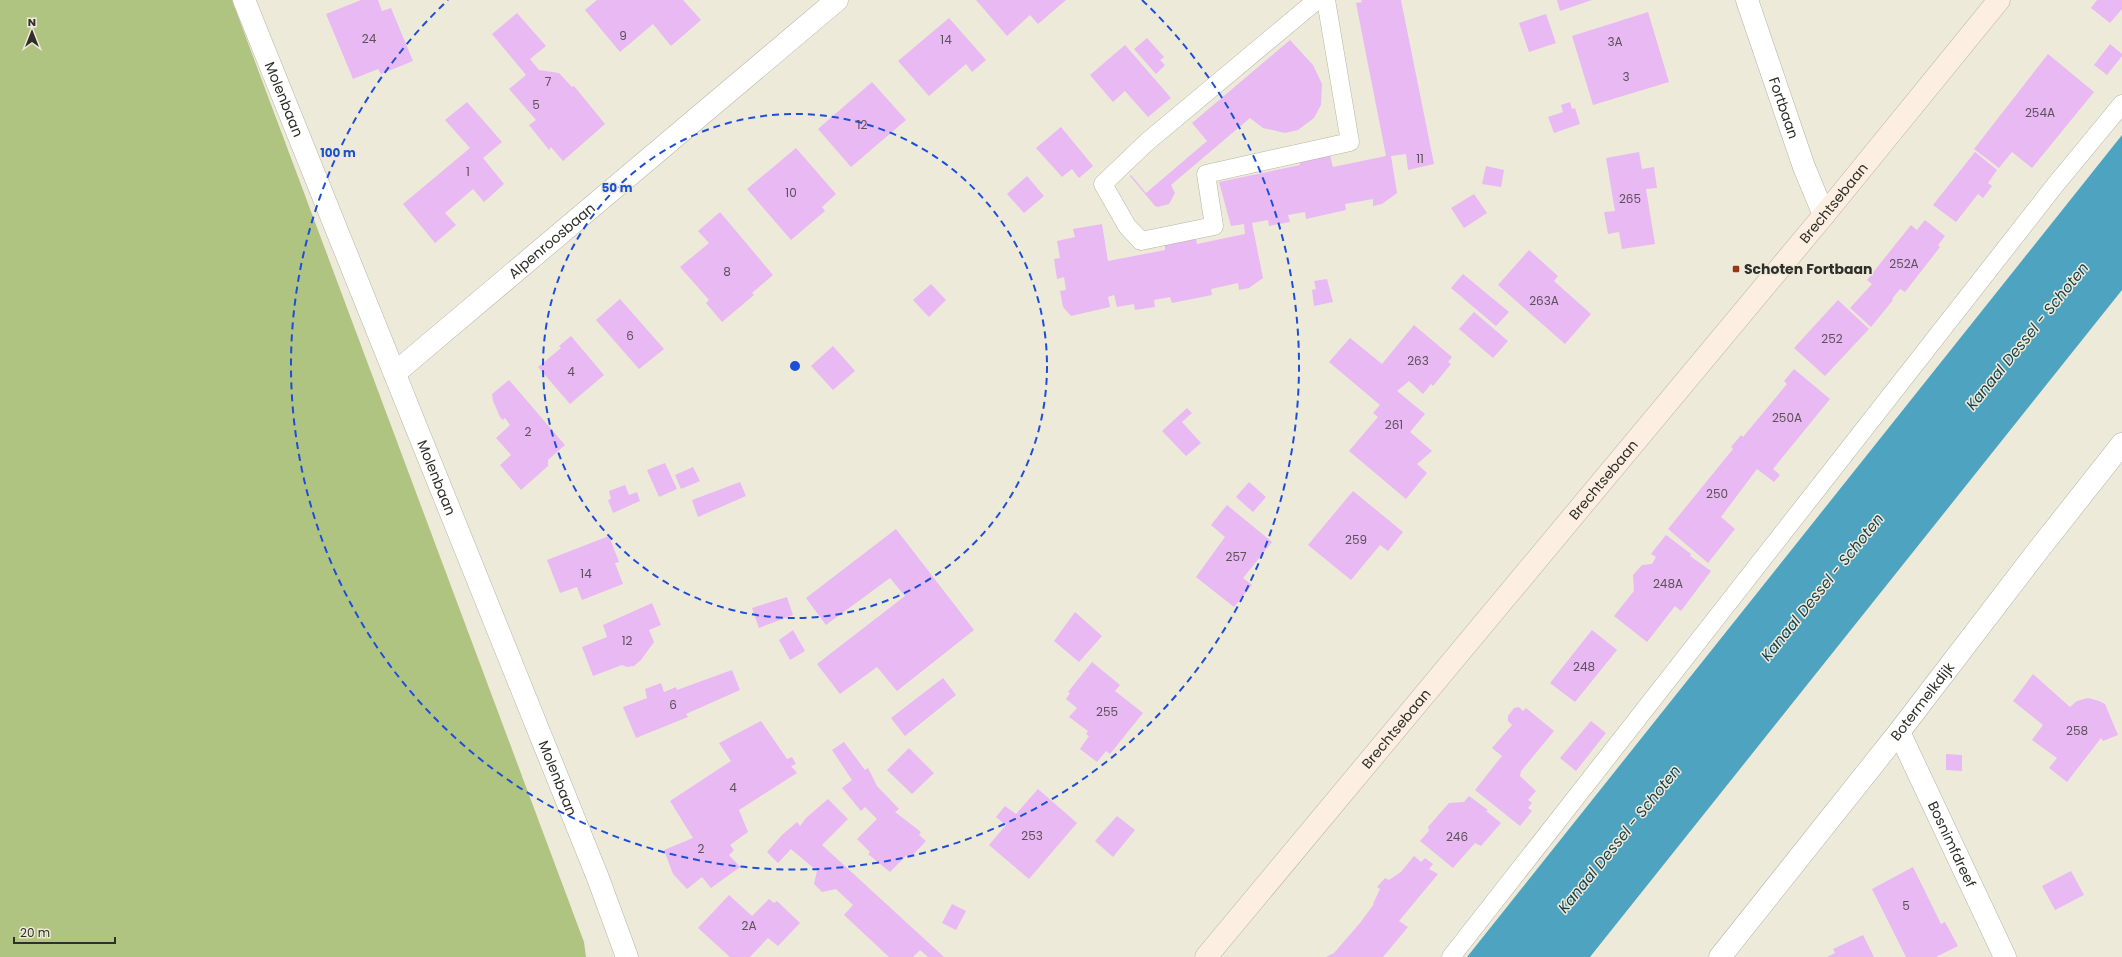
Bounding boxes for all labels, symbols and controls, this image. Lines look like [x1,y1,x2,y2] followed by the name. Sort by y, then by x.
[12,12,52,52] north arrow
[28,14,36,30] text: N
[619,27,627,44] house number: 9
[362,30,377,47] house number: 24
[940,31,952,48] house number: 14
[1607,33,1623,50] house number: 3A
[260,59,308,140] street label: Molenbaan
[1622,68,1630,85] house number: 3
[545,73,552,90] house number: 7
[1764,74,1804,141] street label: Fortbaan
[532,96,540,113] house number: 5
[2025,104,2055,121] house number: 254A
[857,116,867,133] house number: 12
[320,144,356,161] text: 100 m
[1416,150,1424,167] house number: 11
[1795,159,1873,247] street label: Brechtsebaan
[466,163,470,180] house number: 1
[602,179,633,196] text: 50 m
[785,184,797,201] house number: 10
[1619,190,1641,207] house number: 265
[504,198,599,283] street label: Alpenroosbaan
[1889,255,1919,272] house number: 252A
[1961,258,2093,414] water label: Kanaal Dessel - Schoten
[1744,259,1872,279] place label: Schoten Fortbaan
[723,263,731,280] house number: 8
[1731,264,1741,274] marker: Schoten Fortbaan
[1529,292,1559,309] house number: 263A
[626,327,634,344] house number: 6
[1821,330,1843,347] house number: 252
[1407,352,1429,369] house number: 263
[788,359,802,373] centre of rings
[567,363,575,380] house number: 4
[1772,409,1802,426] house number: 250A
[1385,416,1403,433] house number: 261
[525,423,532,440] house number: 2
[1564,436,1643,524] street label: Brechtsebaan
[412,437,461,518] street label: Molenbaan
[1706,485,1728,502] house number: 250
[1756,509,1888,665] water label: Kanaal Dessel - Schoten
[1345,531,1367,548] house number: 259
[1226,548,1247,565] house number: 257
[580,565,592,582] house number: 14
[1653,575,1683,592] house number: 248A
[622,632,632,649] house number: 12
[1886,657,1959,745] street label: Botermelkdijk
[1573,658,1595,675] house number: 248
[1357,685,1435,773] street label: Brechtsebaan
[669,696,677,713] house number: 6
[1096,703,1118,720] house number: 255
[2066,722,2088,739] house number: 258
[534,738,582,819] street label: Molenbaan
[1553,761,1685,917] water label: Kanaal Dessel - Schoten
[729,779,737,796] house number: 4
[1923,798,1981,891] street label: Bosnimfdreef
[1021,827,1043,844] house number: 253
[1446,828,1468,845] house number: 246
[698,840,705,857] house number: 2
[1902,897,1910,914] house number: 5
[742,917,757,934] house number: 2A
[14,919,115,945] scale bar
[20,924,50,941] text: 20 m

